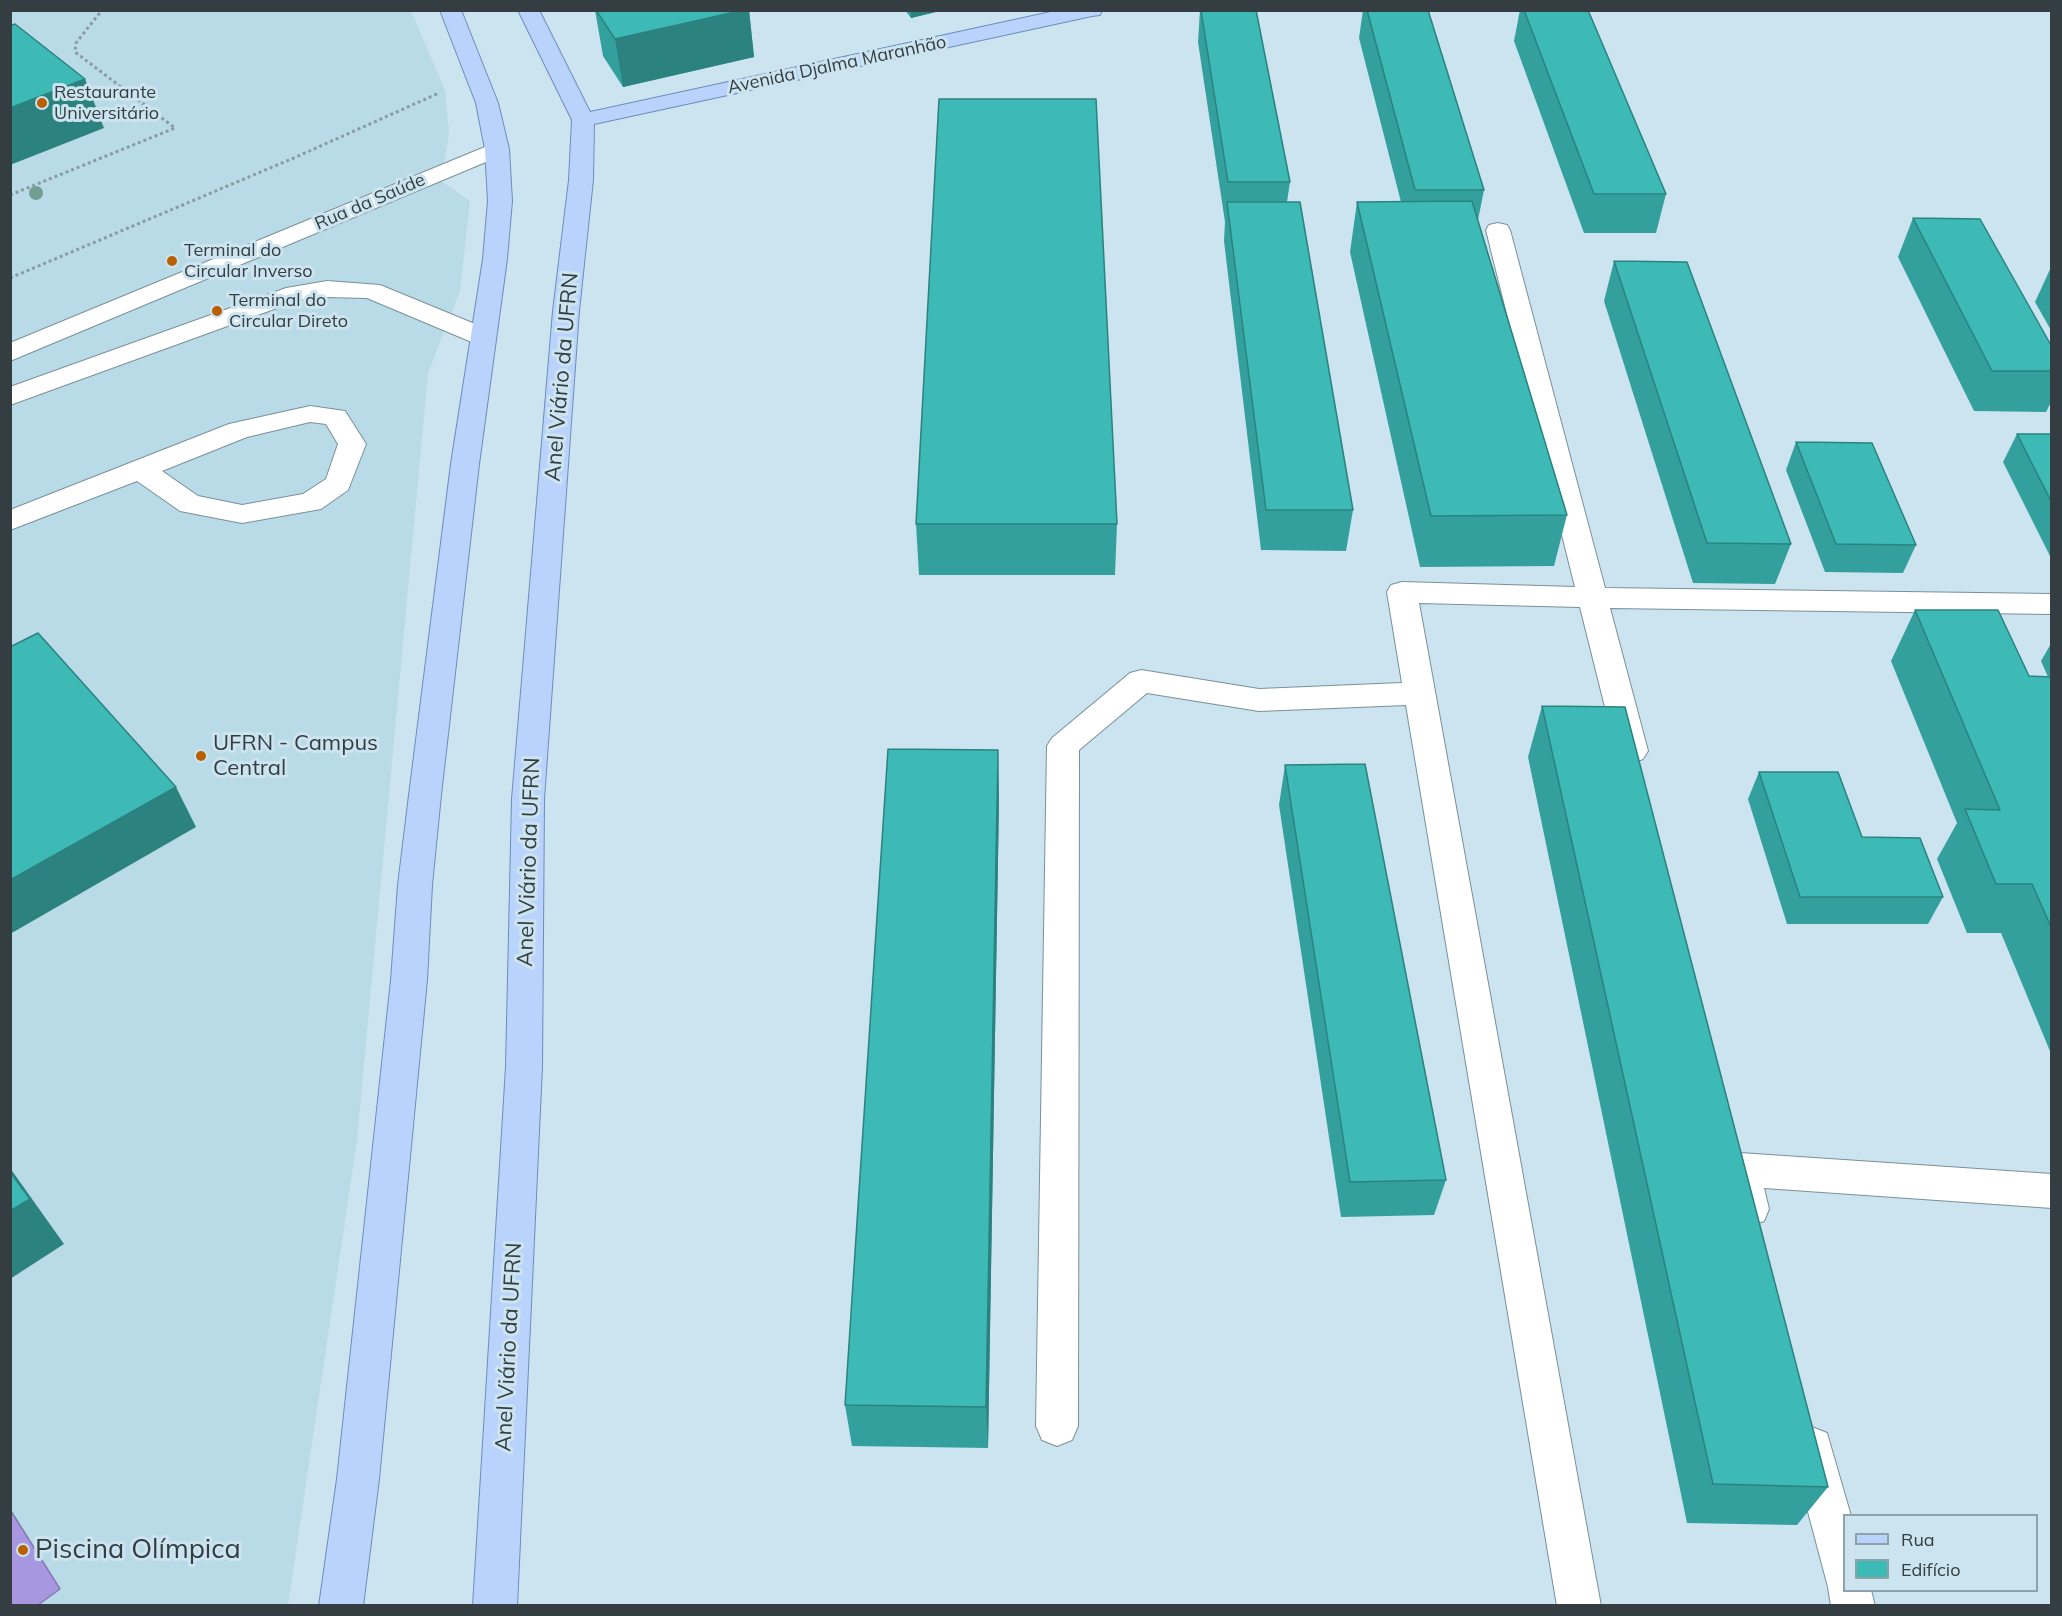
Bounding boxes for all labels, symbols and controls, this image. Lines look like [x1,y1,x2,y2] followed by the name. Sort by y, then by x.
[726,31,948,99] street label: Avenida Djalma Maranhão
[54,82,159,124] place label: Restaurante Universitário
[35,96,49,110] marker: Restaurante Universitário
[312,169,428,235] street label: Rua da Saúde
[184,240,313,282] place label: Terminal do Circular Inverso
[165,254,179,268] marker: Terminal do Circular Inverso
[540,271,584,483] street label: Anel Viário da UFRN
[229,290,348,332] place label: Terminal do Circular Direto
[210,304,224,318] marker: Terminal do Circular Direto
[213,730,378,782] place label: UFRN - Campus Central
[194,749,208,763] marker: UFRN - Campus Central
[512,757,546,967] street label: Anel Viário da UFRN
[490,1242,528,1452] street label: Anel Viário da UFRN
[1843,1514,2038,1592] legend
[1901,1528,1935,1551] text: Rua
[35,1534,241,1566] place label: Piscina Olímpica
[16,1543,30,1557] marker: Piscina Olímpica
[1901,1558,1960,1581] text: Edifício

